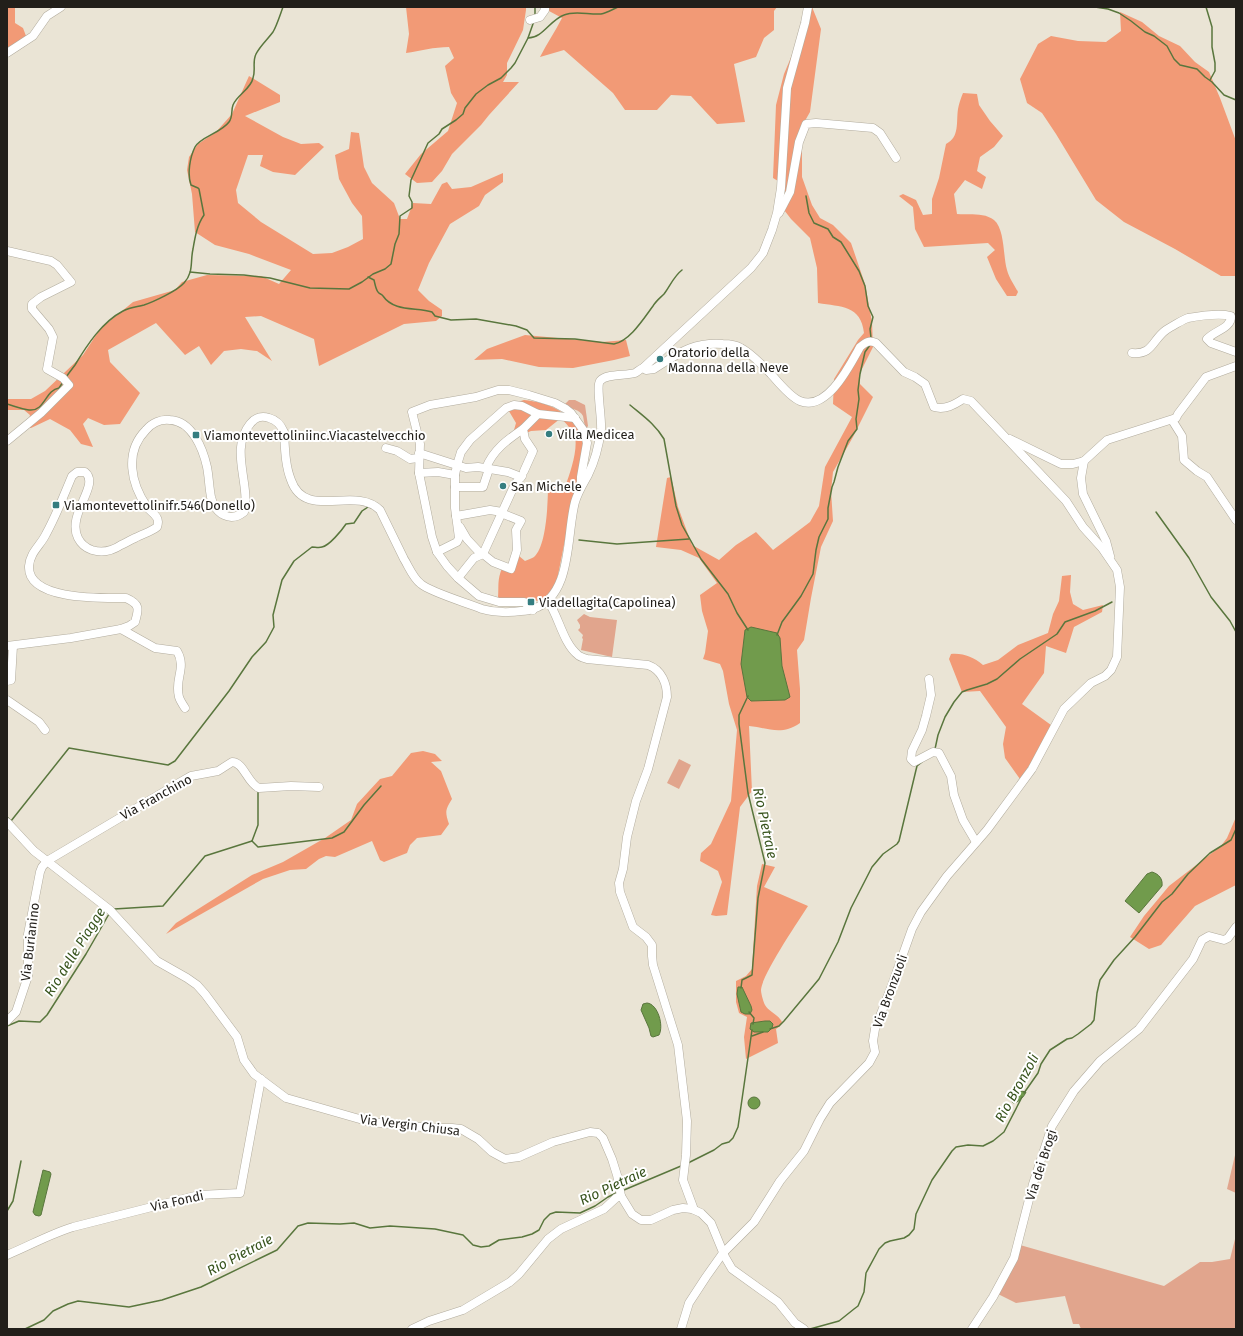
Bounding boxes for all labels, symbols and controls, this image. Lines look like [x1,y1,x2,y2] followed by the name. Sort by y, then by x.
[668,345,789,375] place label: Oratorio della Madonna della Neve
[655,354,665,364] marker: Oratorio della Madonna della Neve
[557,427,635,442] place label: Villa Medicea
[204,428,426,443] place label: Viamontevettoliniinc.Viacastelvecchio
[544,429,554,439] marker: Villa Medicea
[191,430,201,440] marker: Viamontevettoliniinc.Viacastelvecchio
[511,479,582,494] place label: San Michele
[498,481,508,491] marker: San Michele
[64,498,255,513] place label: Viamontevettolinifr.546(Donello)
[51,500,61,510] marker: Viamontevettolinifr.546(Donello)
[539,595,676,610] place label: Viadellagita(Capolinea)
[526,597,536,607] marker: Viadellagita(Capolinea)
[118,771,194,823] street label: Via Franchino
[749,786,781,860] water label: Rio Pietraie
[18,902,42,982] street label: Via Burianino
[41,904,109,1000] water label: Rio delle Piagge
[870,952,910,1030] street label: Via Bronzuoli
[991,1051,1043,1125] water label: Rio Bronzoli
[359,1111,461,1139] street label: Via Vergin Chiusa
[1022,1128,1060,1202] street label: Via dei Brogi
[577,1163,649,1209] water label: Rio Pietraie
[149,1188,205,1214] street label: Via Fondi
[204,1231,276,1279] water label: Rio Pietraie

